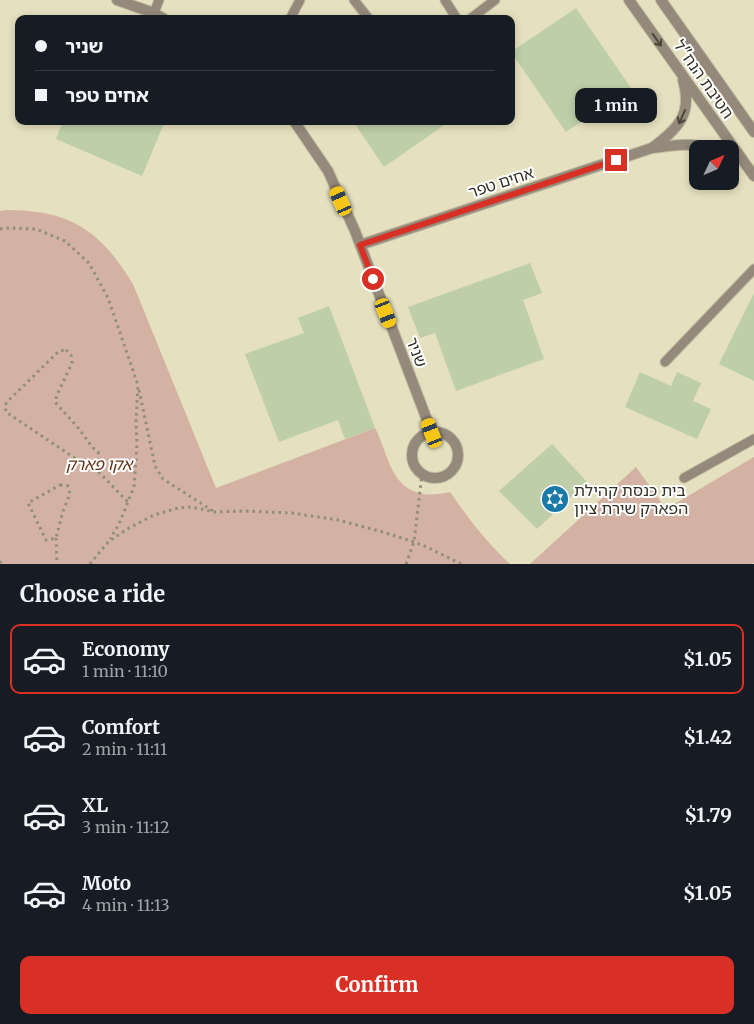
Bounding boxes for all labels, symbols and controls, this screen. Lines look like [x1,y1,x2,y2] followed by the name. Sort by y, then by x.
[652,33,663,46] one-way arrow
[65,34,104,58] text: שניר
[670,36,738,122] street label: חטיבת הנח"ל
[65,83,149,107] text: אחים טפר
[575,88,657,122] callout: 1 min
[594,95,638,115] text: 1 min
[676,109,686,124] one-way arrow
[689,140,739,190] north arrow
[689,140,739,190] map controls
[605,149,627,171] route end
[466,162,536,202] street label: אחים טפר
[328,184,353,218] car
[362,268,384,290] route start
[373,296,398,330] car
[402,334,432,370] street label: שניר
[419,416,444,450] car
[66,454,134,474] park label: אקו פארק
[574,480,688,518] place label: בית כנסת קהילת הפארק שירת ציון
[540,484,570,514] synagogue icon: בית כנסת קהילת הפארק שירת ציון
[20,580,165,608] text: Choose a ride
[22,637,67,682] icon: car
[82,637,170,661] text: Economy
[683,647,732,671] text: $1.05
[82,661,168,681] text: 1 min · 11:10
[22,715,67,760] icon: car
[82,715,160,739] text: Comfort
[684,725,732,749] text: $1.42
[82,739,167,759] text: 2 min · 11:11
[22,793,67,838] icon: car
[82,793,108,817] text: XL
[684,803,732,827] text: $1.79
[82,817,170,837] text: 3 min · 11:12
[22,871,67,916] icon: car
[82,871,131,895] text: Moto
[683,881,732,905] text: $1.05
[82,895,170,915] text: 4 min · 11:13
[20,956,734,1014] button: Confirm

